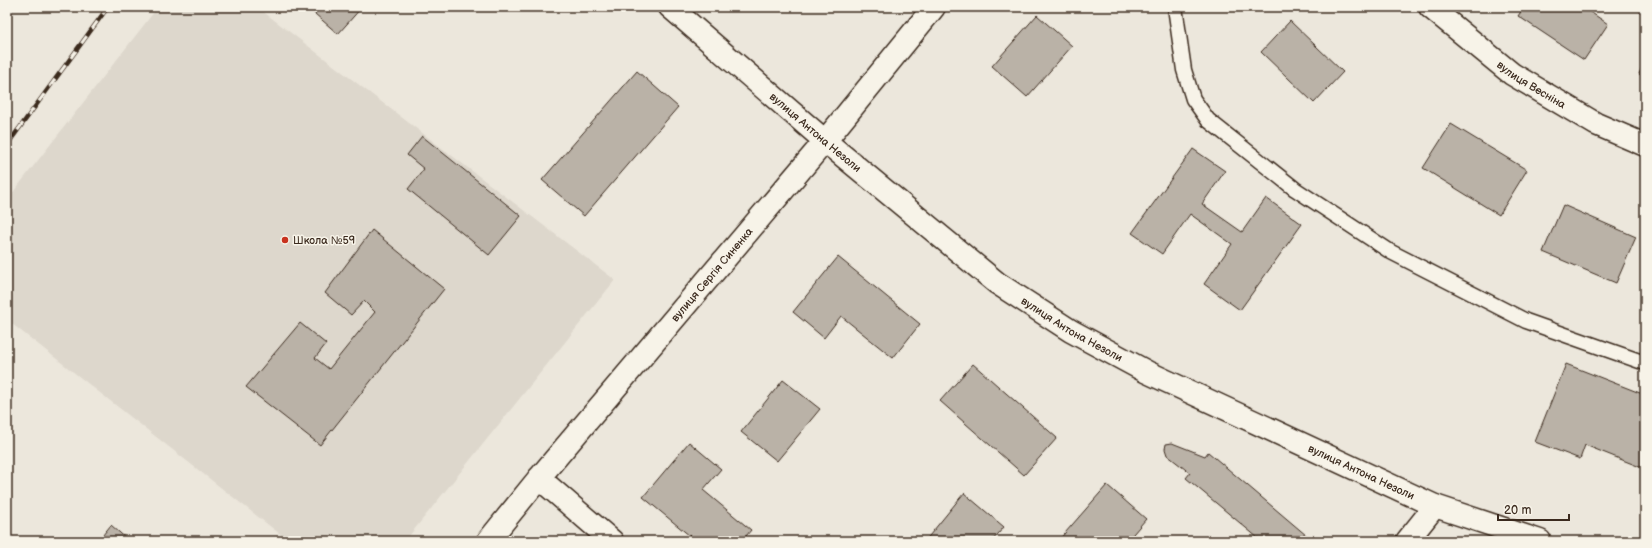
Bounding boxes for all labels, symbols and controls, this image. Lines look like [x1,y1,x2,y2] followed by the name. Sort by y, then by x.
[1494,58,1568,112] street label: вулиця Весніна
[767,90,864,175] street label: вулиця Антона Незоли
[669,225,756,324] street label: вулиця Сергія Синенка
[293,234,355,247] place label: Школа №59
[280,235,290,245] marker: Школа №59
[1019,294,1125,365] street label: вулиця Антона Незоли
[1306,442,1416,503] street label: вулиця Антона Незоли
[1498,496,1569,522] scale bar
[1504,503,1531,518] text: 20 m

